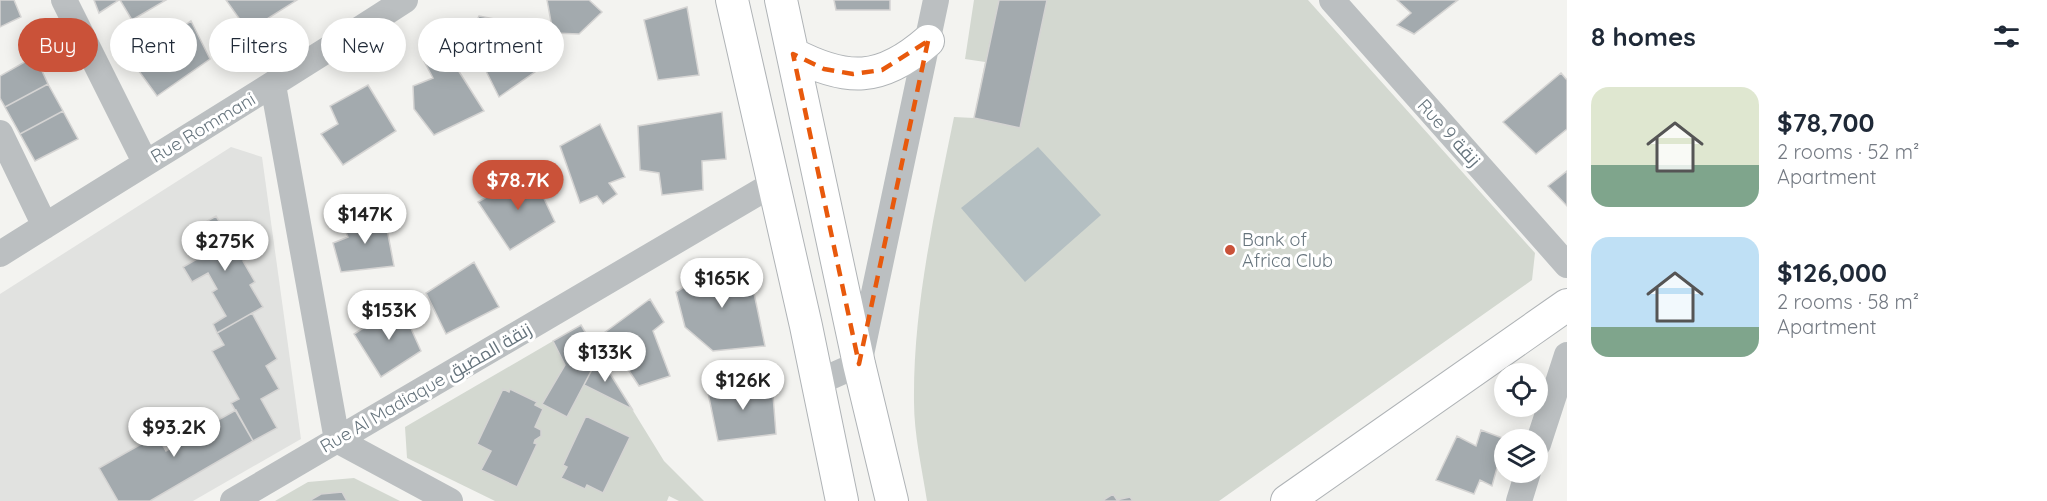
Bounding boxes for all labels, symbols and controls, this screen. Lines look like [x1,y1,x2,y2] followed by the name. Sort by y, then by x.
[18,18,98,72] chip: Buy
[110,18,197,72] chip: Rent
[209,18,309,72] chip: Filters
[321,18,406,72] chip: New
[418,18,564,72] chip: Apartment
[1591,20,1696,53] text: 8 homes
[1990,20,2023,53] icon: filters
[146,87,259,168] street label: Rue Rommani
[1413,94,1486,171] street label: Rue 9 زنقة
[1777,106,1874,139] text: $78,700
[1639,111,1711,183] icon: home
[1777,139,1919,164] text: 2 rooms · 52 m²
[469,160,567,211] pin: $78.7K
[1777,164,1877,189] text: Apartment
[487,167,549,192] text: $78.7K
[323,194,407,245] pin: $147K
[338,201,392,226] text: $147K
[183,221,267,272] pin: $275K
[196,228,254,253] text: $275K
[1242,228,1333,272] place label: Bank of Africa Club
[1223,243,1237,257] marker: Bank of Africa Club
[1777,256,1887,289] text: $126,000
[680,258,764,309] pin: $165K
[1639,261,1711,333] icon: home
[694,265,750,290] text: $165K
[1777,289,1919,314] text: 2 rooms · 58 m²
[347,290,431,341] pin: $153K
[361,297,417,322] text: $153K
[1777,314,1877,339] text: Apartment
[316,317,536,459] street label: Rue Al Madiaque زنقة المضيق
[563,332,647,383] pin: $133K
[578,339,632,364] text: $133K
[701,360,785,411] pin: $126K
[1494,363,1548,483] map controls
[1494,363,1548,417] button: locate
[715,367,771,392] text: $126K
[125,407,223,458] pin: $93.2K
[142,414,206,439] text: $93.2K
[1494,429,1548,483] button: layers

